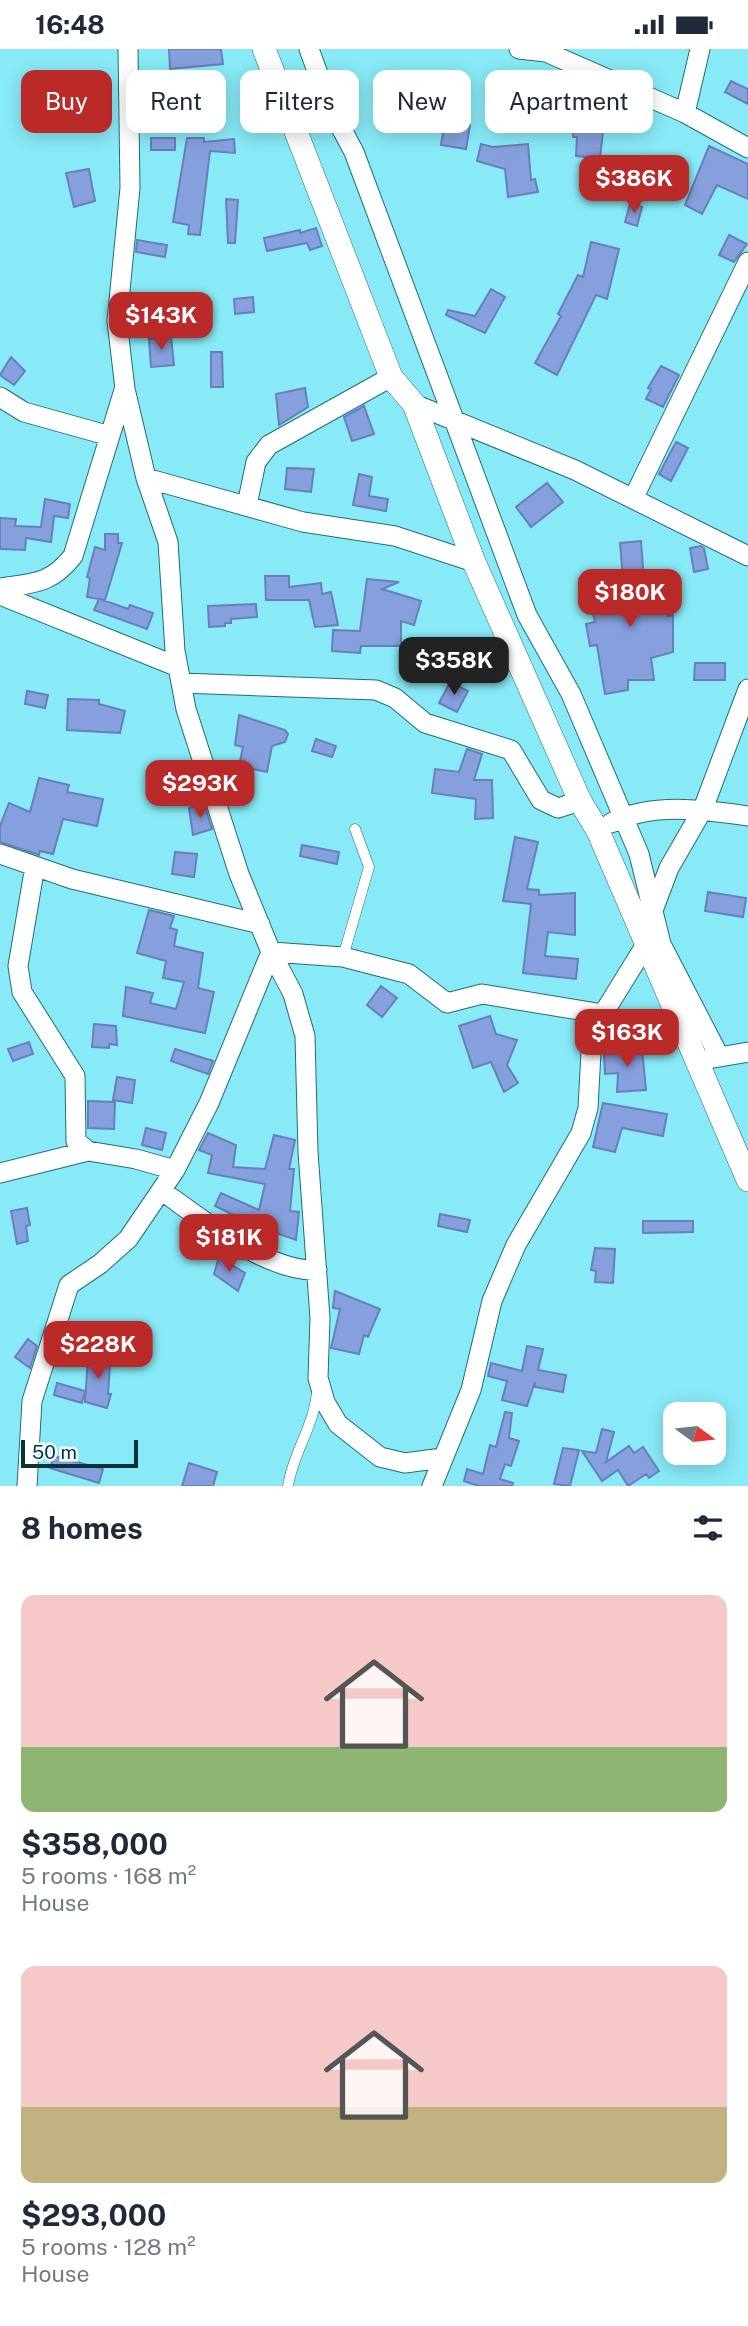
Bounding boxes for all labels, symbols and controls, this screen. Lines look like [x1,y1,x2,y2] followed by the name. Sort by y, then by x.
[35,9,105,40] text: 16:48
[21,70,112,133] chip: Buy
[126,70,226,133] chip: Rent
[240,70,359,133] chip: Filters
[373,70,471,133] chip: New
[485,70,653,133] chip: Apartment
[585,155,683,215] pin: $386K
[595,164,673,191] text: $386K
[112,293,210,352] pin: $143K
[125,301,197,328] text: $143K
[581,569,679,629] pin: $180K
[594,578,666,605] text: $180K
[405,637,503,697] pin: $358K
[415,646,493,673] text: $358K
[151,761,249,820] pin: $293K
[161,769,239,796] text: $293K
[578,1009,676,1069] pin: $163K
[591,1018,663,1045] text: $163K
[180,1215,278,1274] pin: $181K
[195,1223,263,1250] text: $181K
[49,1321,147,1381] pin: $228K
[60,1330,136,1357] text: $228K
[663,1402,726,1465] north arrow
[663,1402,726,1465] map controls
[21,1437,138,1469] scale bar
[32,1441,77,1463] text: 50 m
[689,1509,727,1547] icon: filters
[21,1510,143,1546] text: 8 homes
[311,1641,437,1767] icon: home
[21,1826,168,1862] text: $358,000
[21,1862,196,1889] text: 5 rooms · 168 m²
[21,1889,89,1916] text: House
[311,2012,437,2138] icon: home
[21,2197,166,2233] text: $293,000
[21,2233,196,2260] text: 5 rooms · 128 m²
[21,2260,89,2287] text: House

